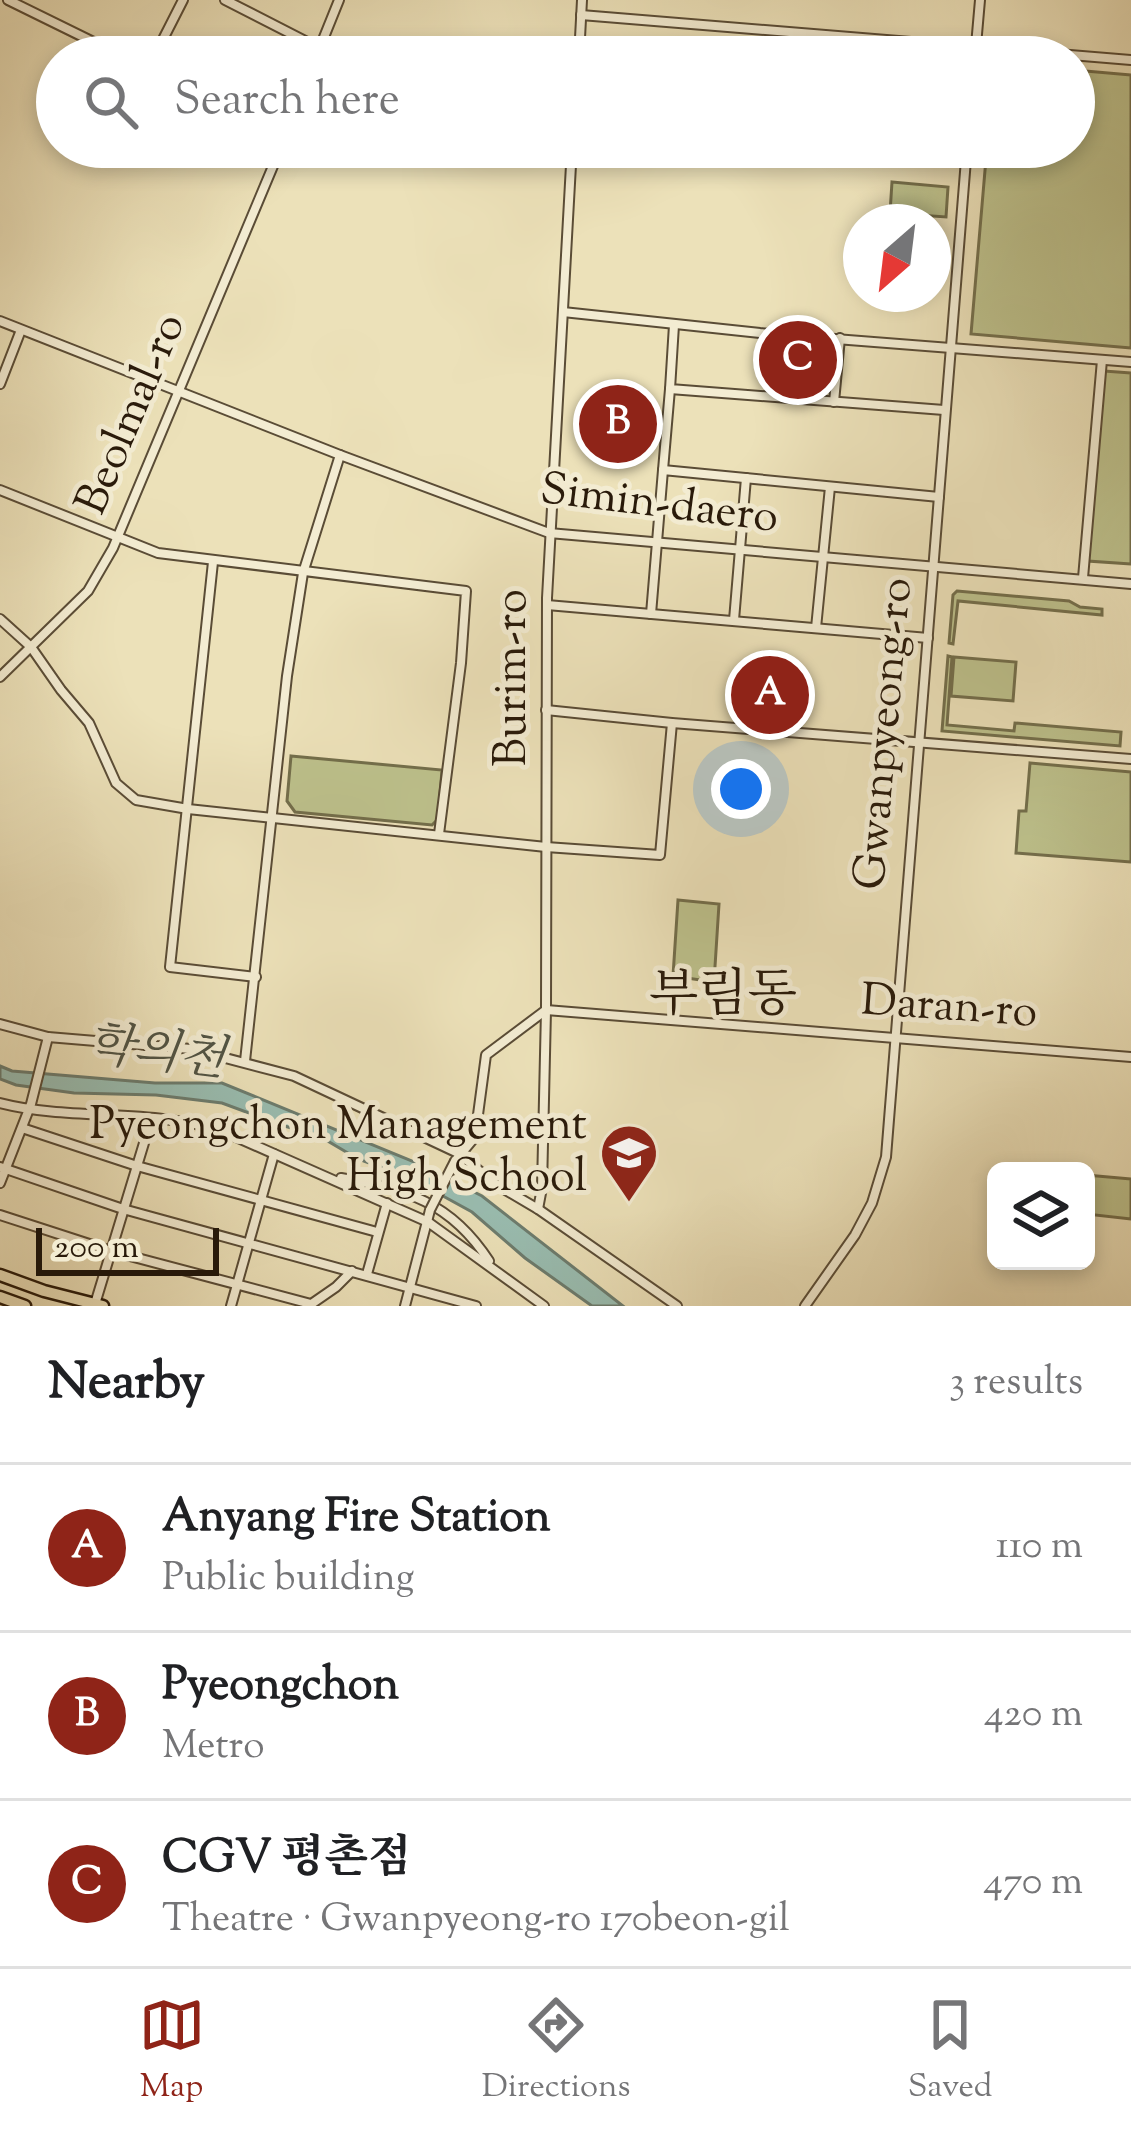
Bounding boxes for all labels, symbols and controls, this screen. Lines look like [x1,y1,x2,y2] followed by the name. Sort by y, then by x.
[36,36,1095,168] search box
[78,69,144,135] icon: search
[174,70,400,135] text: Search here
[843,204,951,312] north arrow
[61,304,205,526] street label: Beolmal-ro
[759,315,837,405] pin: C
[579,379,657,469] pin: B
[536,459,782,553] street label: Simin-daero
[840,575,932,893] street label: Gwanpyeong-ro
[482,589,547,767] street label: Burim-ro
[731,650,809,740] pin: A
[711,759,771,819] your location
[649,961,797,1034] district label: 부림동
[859,970,1039,1048] street label: Daran-ro
[83,1012,233,1098] water label: 학의천
[90,1095,587,1212] place label: Pyeongchon Management High School
[598,1122,660,1204] school or university icon: Pyeongchon Management High School
[987,1162,1095,1270] map controls
[987,1162,1095,1270] button: layers
[36,1222,219,1275] scale bar
[54,1225,139,1273] text: 200 m
[48,1348,205,1421] text: Nearby
[949,1356,1083,1412] text: 3 results
[162,1487,551,1552] text: Anyang Fire Station
[71,1520,103,1576] text: A
[996,1520,1083,1576] text: 110 m
[162,1552,415,1608] text: Public building
[162,1655,399,1720] text: Pyeongchon
[75,1688,99,1744] text: B
[984,1688,1083,1744] text: 420 m
[162,1720,265,1776] text: Metro
[162,1828,411,1893] text: CGV 평촌점
[71,1856,103,1912] text: C
[983,1856,1083,1912] text: 470 m
[162,1893,790,1949] text: Theatre · Gwanpyeong-ro 170beon-gil
[139,1992,205,2112] tab: Map
[482,1992,631,2112] tab: Directions
[908,1992,992,2112] tab: Saved

